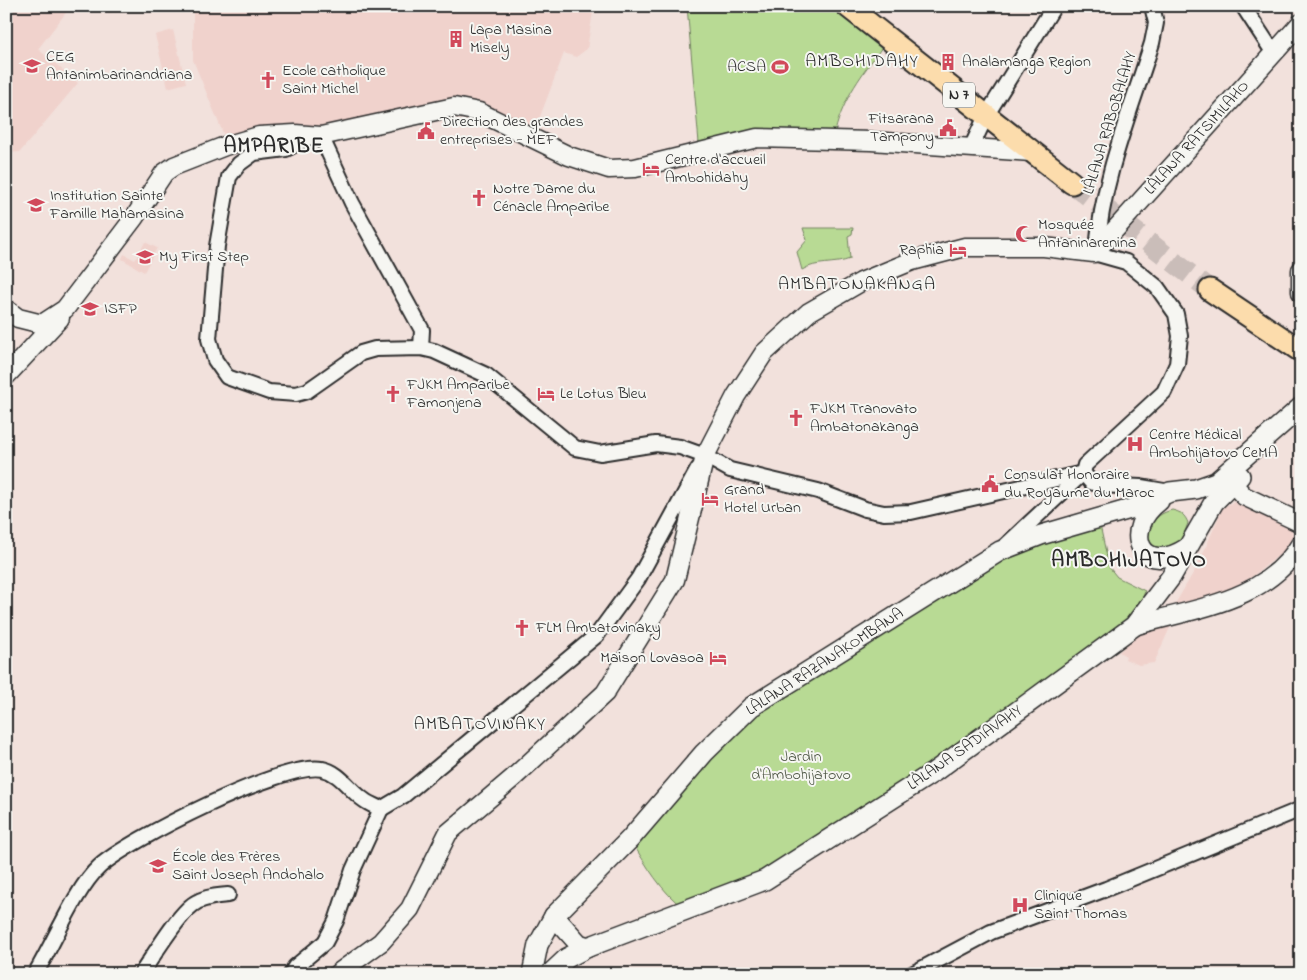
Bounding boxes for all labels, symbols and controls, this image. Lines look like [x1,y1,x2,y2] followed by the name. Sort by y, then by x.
[470,18,552,60] place label: Lapa Masina Misely
[446,29,466,49] building icon: Lapa Masina Misely
[46,45,192,87] place label: CEG Antanimbarinandriana
[1077,48,1143,197] street label: LÀLANA RABOBALAHY
[805,49,919,75] district label: AMBOHIDAHY
[962,50,1091,74] place label: Analamanga Region
[938,52,958,72] building icon: Analamanga Region
[727,55,766,79] place label: ACSA
[22,56,42,76] school or university icon: CEG Antanimbarinandriana
[770,57,790,77] sports icon: ACSA
[282,59,386,101] place label: Ecole catholique Saint Michel
[258,70,278,90] church icon: Ecole catholique Saint Michel
[1139,75,1255,201] street label: LÀLANA RATSIMILAHO
[943,82,975,108] road number: N 7
[867,107,934,149] place label: Fitsarana Tampony
[439,110,584,152] place label: Direction des grandes entreprises - MEF
[938,118,958,138] public building icon: Fitsarana Tampony
[416,121,436,141] public building icon: Direction des grandes entreprises - MEF
[224,132,324,162] district label: AMPARIBE
[665,148,766,190] place label: Centre d'accueil Ambohidahy
[641,159,661,179] hotel icon: Centre d'accueil Ambohidahy
[493,177,610,219] place label: Notre Dame du Cénacle Amparibe
[49,184,184,226] place label: Institution Sainte Famille Mahamasina
[469,188,489,208] church icon: Notre Dame du Cénacle Amparibe
[26,195,46,215] school or university icon: Institution Sainte Famille Mahamasina
[1038,213,1136,255] place label: Mosquée Antaninarenina
[1014,224,1034,244] mosque icon: Mosquée Antaninarenina
[899,238,944,262] place label: Raphia
[948,240,968,260] hotel icon: Raphia
[159,245,249,269] place label: My First Step
[135,247,155,267] school or university icon: My First Step
[778,272,936,298] district label: AMBATONAKANGA
[104,297,137,321] place label: ISFP
[80,299,100,319] school or university icon: ISFP
[406,373,511,415] place label: FJKM Amparibe Famonjena
[560,382,647,406] place label: Le Lotus Bleu
[383,384,403,404] church icon: FJKM Amparibe Famonjena
[536,384,556,404] hotel icon: Le Lotus Bleu
[809,397,919,439] place label: FJKM Tranovato Ambatonakanga
[786,408,806,428] church icon: FJKM Tranovato Ambatonakanga
[1149,423,1278,465] place label: Centre Médical Ambohijatovo CeMA
[1125,434,1145,454] hospital icon: Centre Médical Ambohijatovo CeMA
[1004,463,1155,505] place label: Consulat Honoraire du Royaume du Maroc
[980,474,1000,494] public building icon: Consulat Honoraire du Royaume du Maroc
[724,478,801,520] place label: Grand Hotel Urban
[700,489,720,509] hotel icon: Grand Hotel Urban
[1051,546,1207,576] district label: AMBOHIJATOVO
[741,602,909,722] street label: LÀLANA RAZANAKOMBANA
[535,616,661,640] place label: FLM Ambatovinaky
[512,618,532,638] church icon: FLM Ambatovinaky
[600,646,704,670] place label: Maison Lovasoa
[708,648,728,668] hotel icon: Maison Lovasoa
[903,699,1028,797] street label: LÀLANA SADIAVAHY
[414,712,546,738] district label: AMBATOVINAKY
[751,745,851,787] park label: Jardin d'Ambohijatovo
[172,845,324,887] place label: École des Frères Saint Joseph Andohalo
[148,856,168,876] school or university icon: École des Frères Saint Joseph Andohalo
[1034,884,1127,926] place label: Clinique Saint Thomas
[1010,895,1030,915] hospital icon: Clinique Saint Thomas

